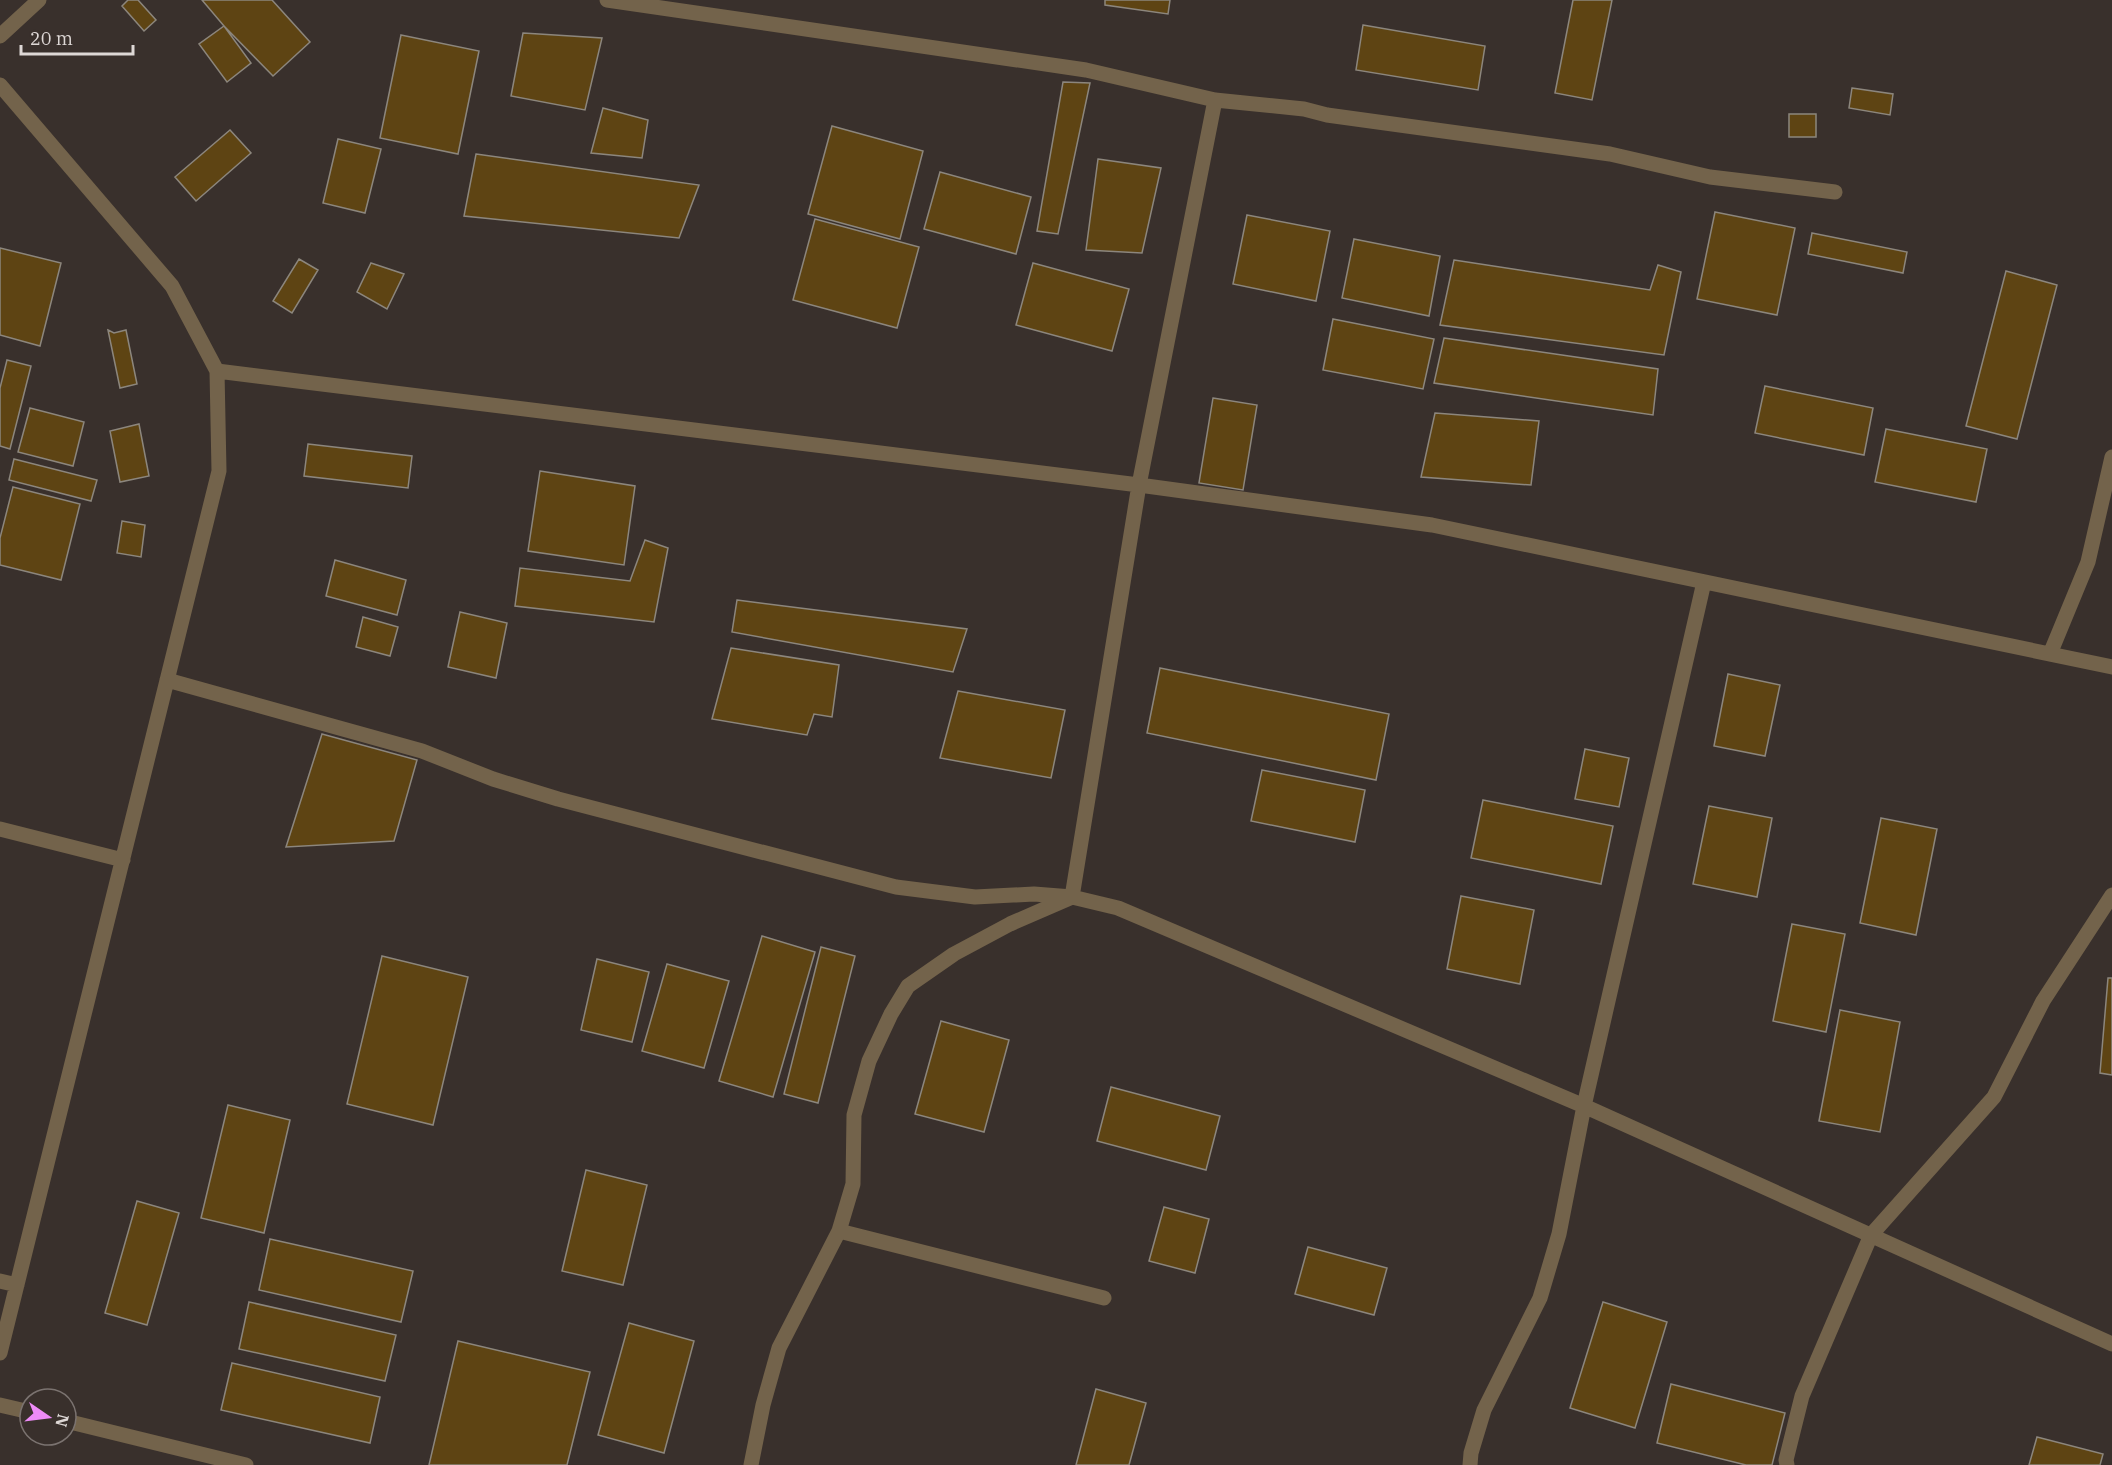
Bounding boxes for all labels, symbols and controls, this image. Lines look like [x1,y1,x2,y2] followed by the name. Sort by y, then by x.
[21,18,134,56] scale bar
[30,27,73,50] text: 20 m
[18,1387,78,1447] north arrow
[51,1412,74,1429] text: N

